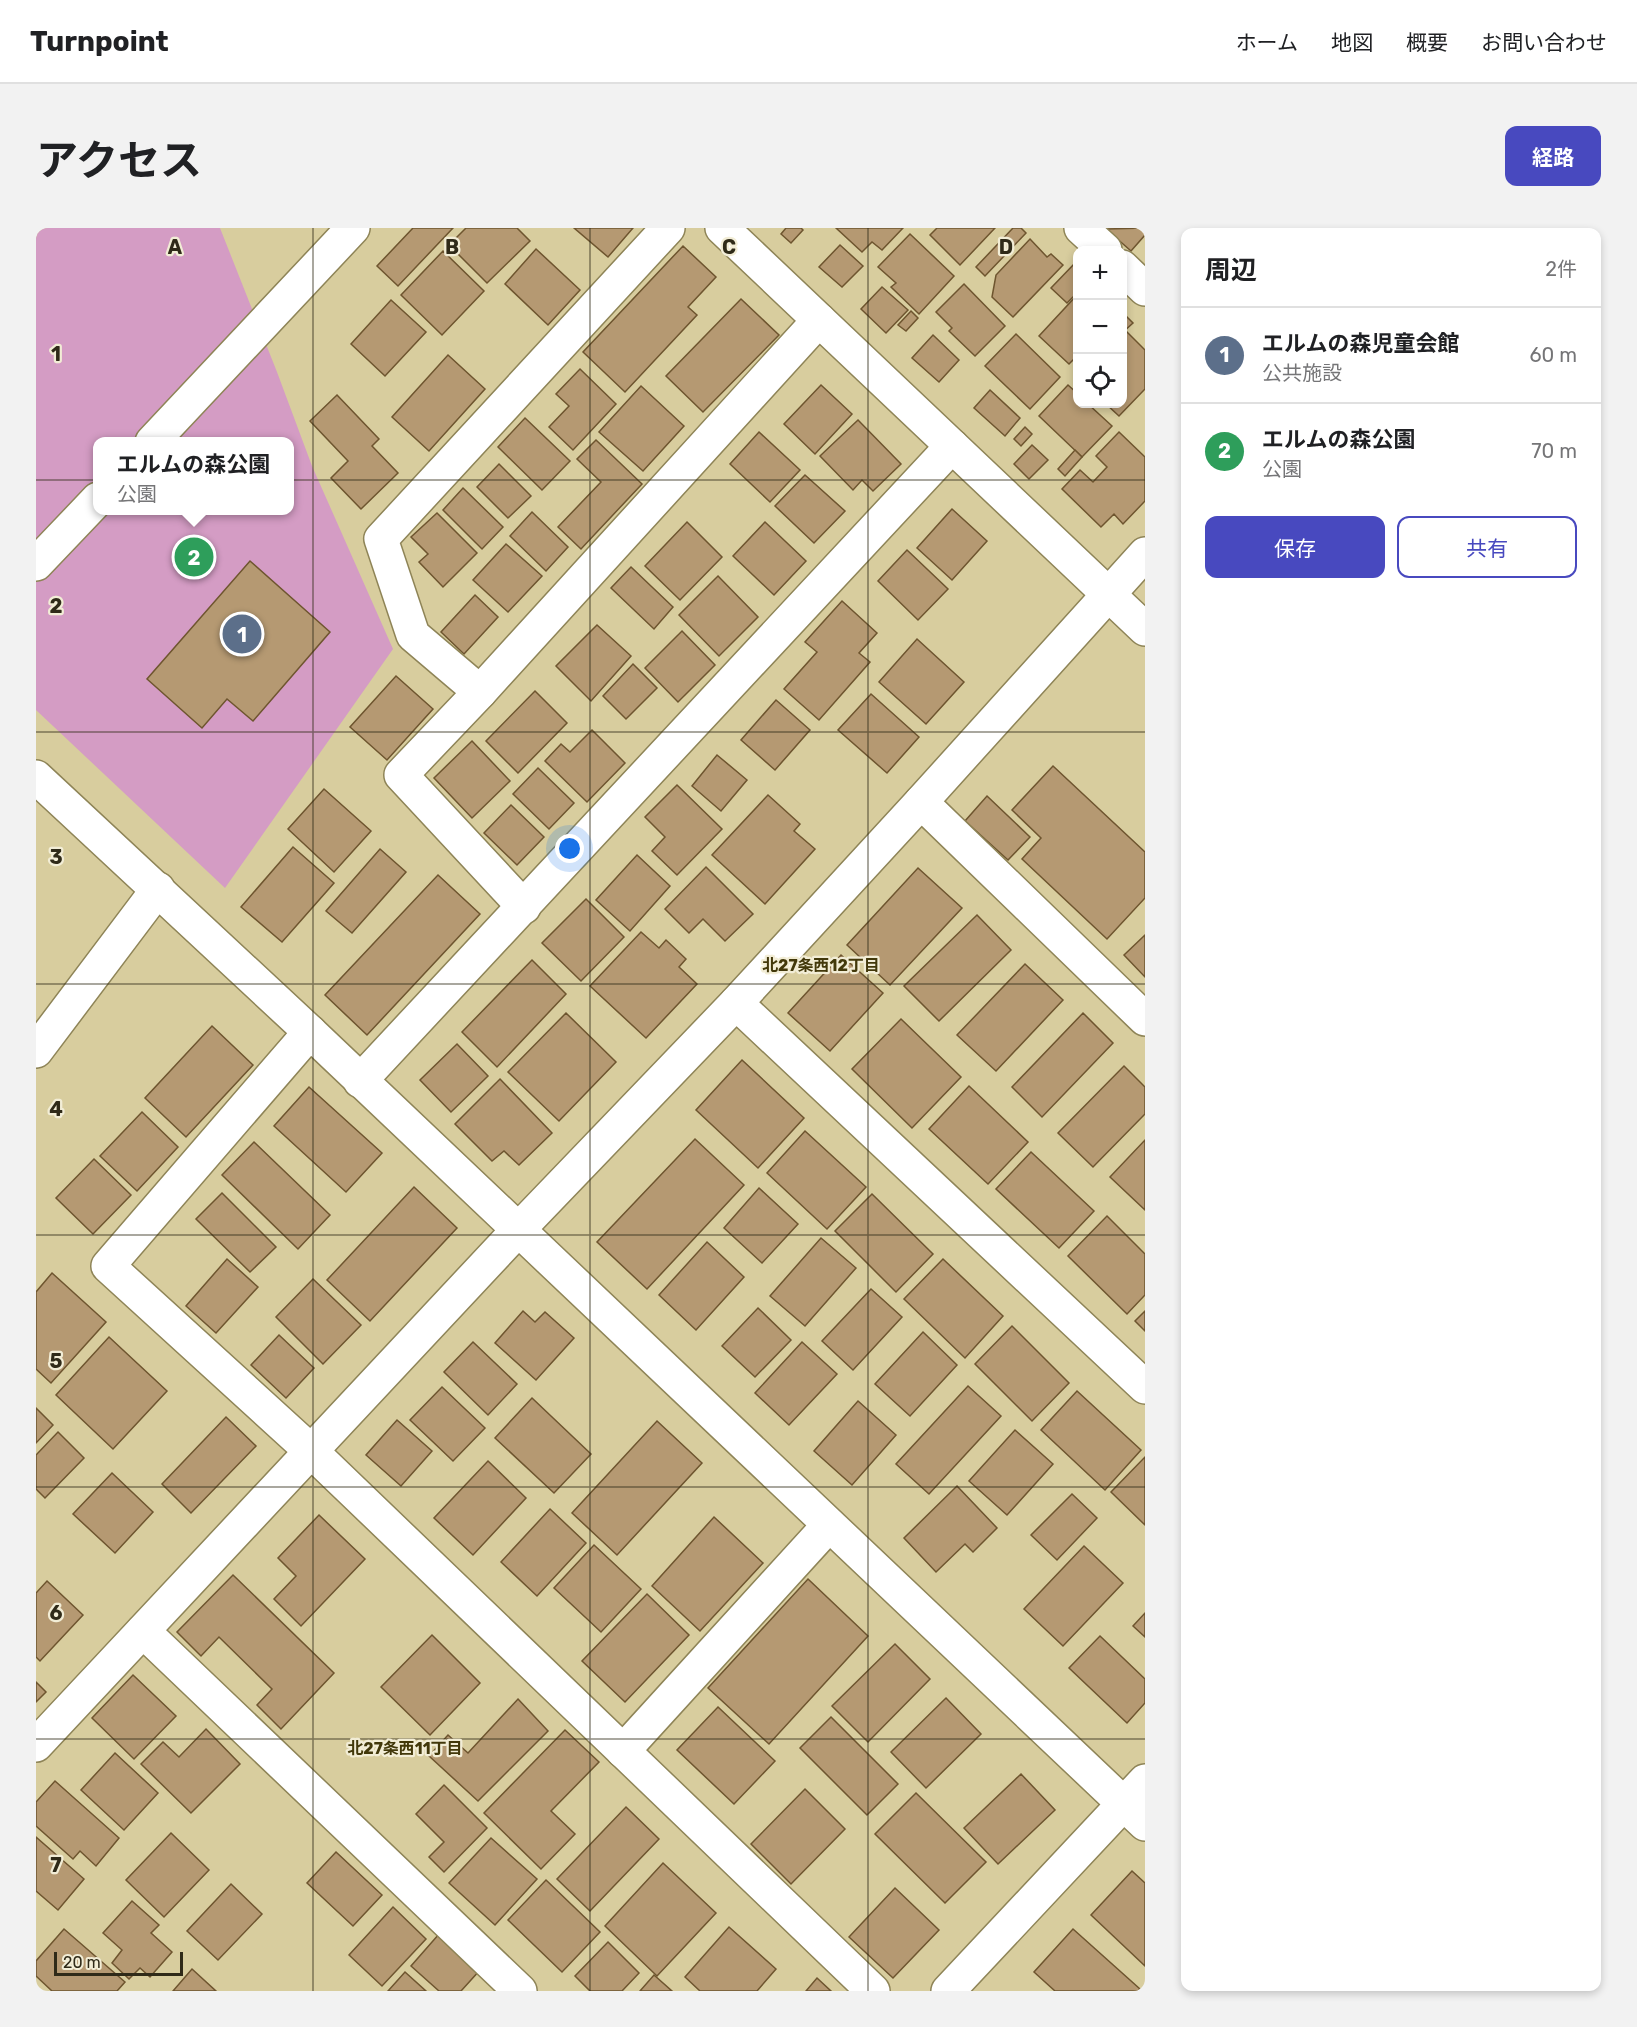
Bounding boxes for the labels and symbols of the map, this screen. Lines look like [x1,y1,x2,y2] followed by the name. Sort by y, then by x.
[168,235,183,259] text: A
[445,235,459,259] text: B
[722,235,736,259] text: C
[999,235,1013,259] text: D
[51,342,61,366] text: 1
[174,534,214,580] pin: 2
[50,594,63,618] text: 2
[222,612,262,656] pin: 1
[555,834,584,863] your location
[49,845,63,869] text: 3
[762,956,880,975] district label: 北27条西12丁目
[49,1097,63,1121] text: 4
[50,1349,63,1373] text: 5
[49,1601,63,1625] text: 6
[347,1739,463,1758] district label: 北27条西11丁目
[50,1853,62,1877] text: 7
[54,1949,183,1976] scale bar

